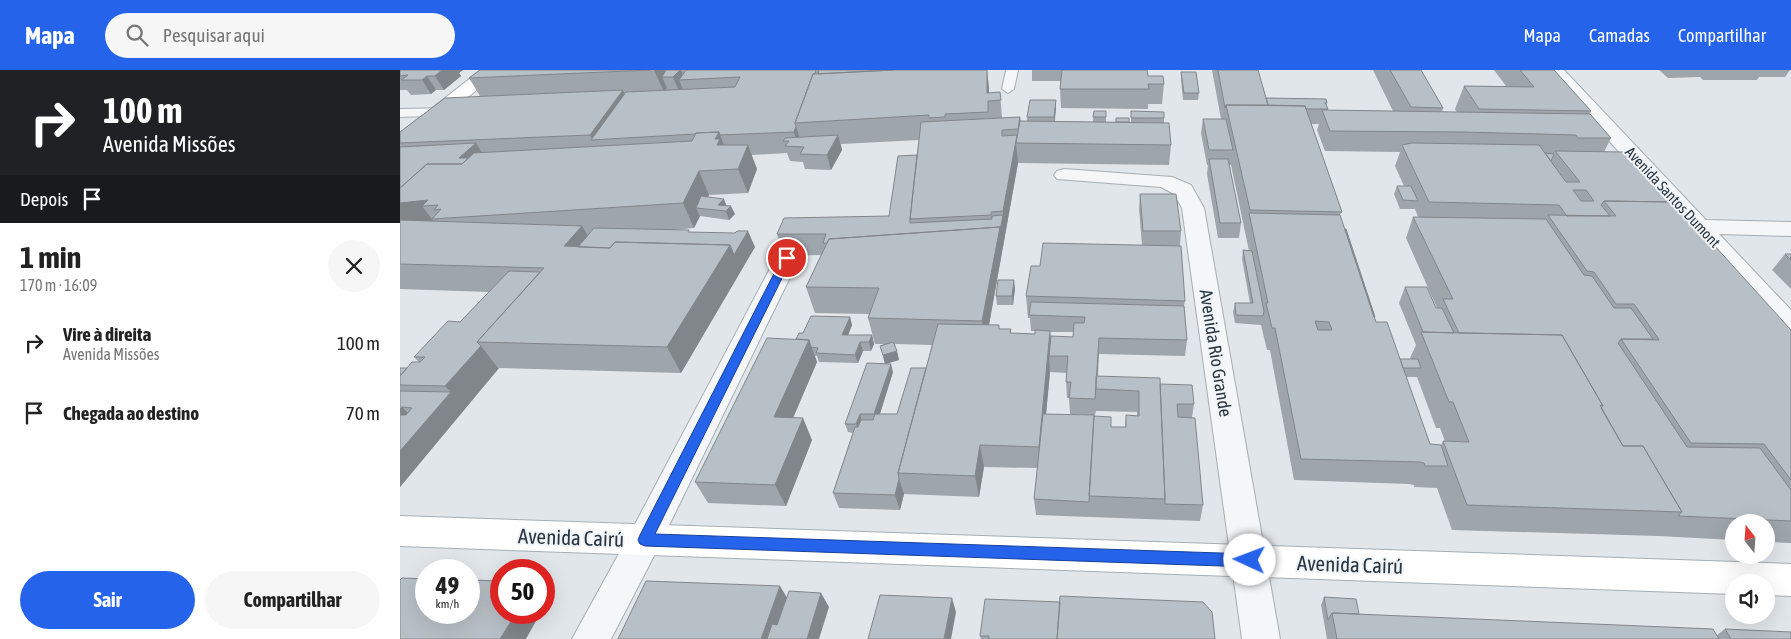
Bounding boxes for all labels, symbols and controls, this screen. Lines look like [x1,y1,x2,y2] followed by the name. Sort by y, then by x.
[105,13,455,58] search box
[123,21,151,49] icon: search
[25,22,75,49] text: Mapa
[163,24,265,46] text: Pesquisar aqui
[1524,25,1561,46] text: Mapa
[1589,25,1650,46] text: Camadas
[1678,25,1766,46] text: Compartilhar
[20,90,85,155] icon: right
[103,90,182,130] text: 100 m
[103,131,235,157] text: Avenida Missões
[1622,143,1724,251] street label: Avenida Santos Dumont
[78,185,106,213] icon: arrive
[20,188,68,210] text: Depois
[766,237,808,279] pin
[20,240,81,274] text: 1 min
[328,240,380,292] button: close
[773,244,801,272] icon: arrive
[20,276,97,294] text: 170 m · 16:09
[1196,288,1236,418] street label: Avenida Rio Grande
[63,323,151,345] text: Vire à direita
[20,329,48,357] icon: right
[337,332,380,354] text: 100 m
[63,345,159,363] text: Avenida Missões
[20,399,48,427] icon: arrive
[63,402,199,424] text: Chegada ao destino
[346,402,380,424] text: 70 m
[1725,514,1775,564] north arrow
[1725,514,1775,624] map controls
[517,523,625,551] street label: Avenida Cairú
[1223,533,1275,585] position arrow
[1296,550,1404,578] street label: Avenida Cairú
[490,559,555,624] speed limit sign: 50
[20,571,195,629] button: Sair
[205,571,380,629] button: Compartilhar
[436,571,459,599] text: 49
[1725,574,1775,624] button: sound
[436,597,459,611] text: km/h

